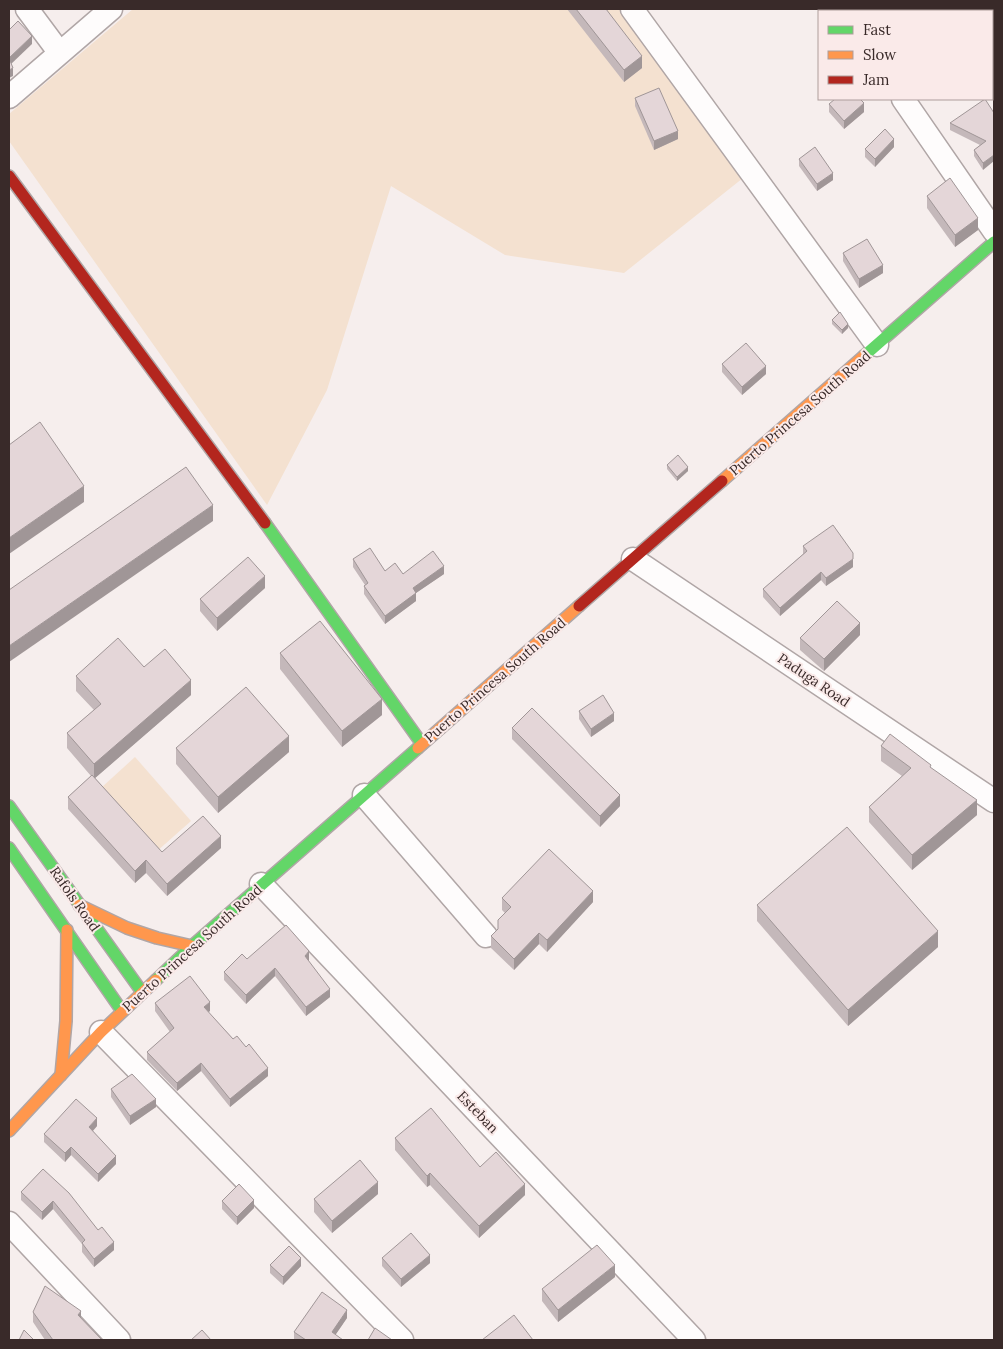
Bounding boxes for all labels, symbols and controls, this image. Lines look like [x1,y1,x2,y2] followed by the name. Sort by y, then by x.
[818,10,993,100] legend
[863,20,891,39] text: Fast
[863,45,896,64] text: Slow
[862,70,890,89] text: Jam
[726,347,874,479] street label: Puerto Princesa South Road
[421,614,569,746] street label: Puerto Princesa South Road
[774,649,854,711] street label: Paduga Road
[46,863,104,935] street label: Rafols Road
[118,881,266,1015] street label: Puerto Princesa South Road
[453,1087,503,1137] street label: Esteban

